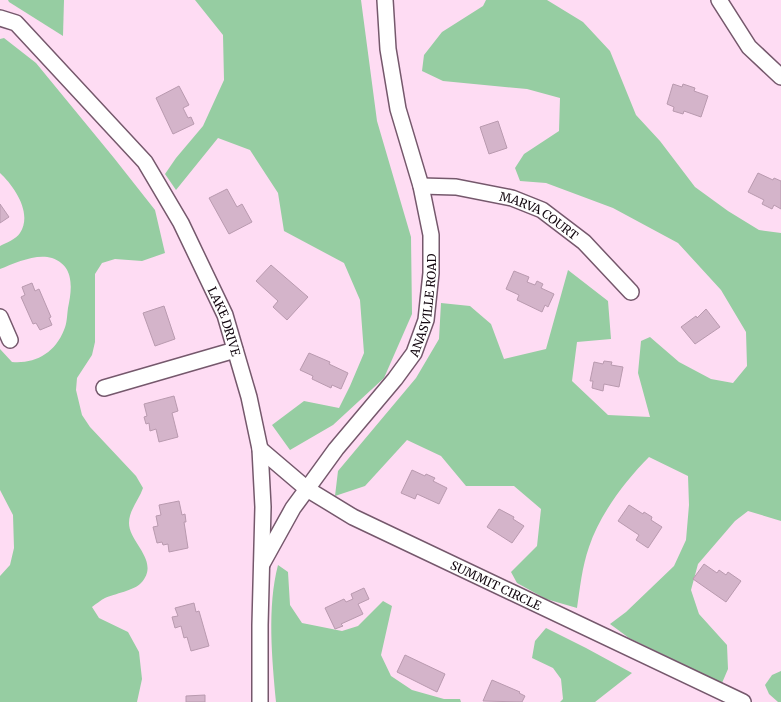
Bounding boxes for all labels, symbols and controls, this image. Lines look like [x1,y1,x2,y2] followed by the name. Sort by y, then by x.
[498,188,582,243] street label: MARVA COURT
[405,254,439,360] street label: ANASVILLE ROAD
[205,284,244,358] street label: LAKE DRIVE
[448,557,544,613] street label: SUMMIT CIRCLE

